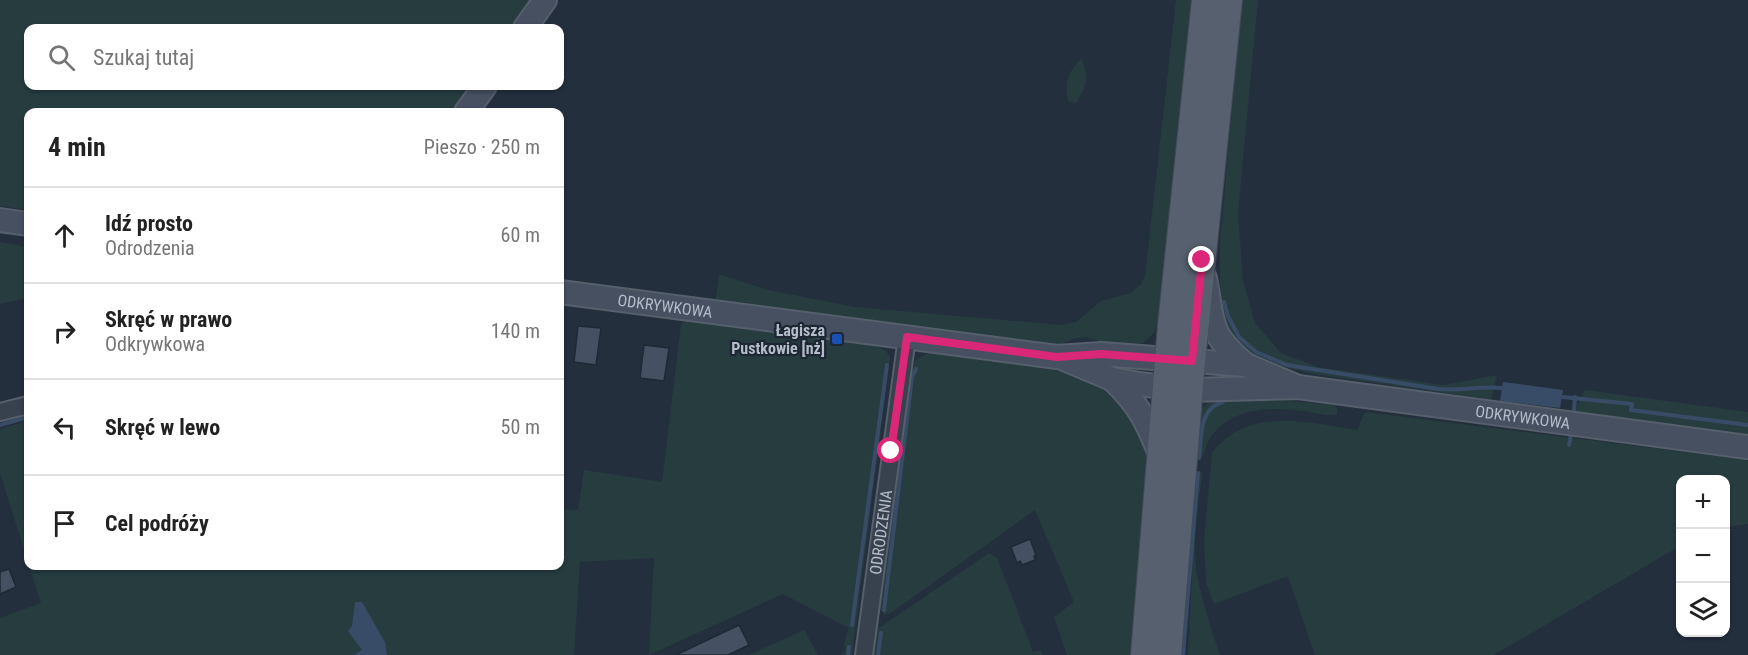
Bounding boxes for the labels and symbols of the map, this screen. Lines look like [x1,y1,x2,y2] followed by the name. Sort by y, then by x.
[1188,246,1214,272] route end
[617,290,714,321] street label: ODKRYWKOWA
[731,321,825,358] place label: Łagisza Pustkowie [nż]
[830,332,844,346] marker: Łagisza Pustkowie [nż]
[1474,401,1572,433] street label: ODKRYWKOWA
[877,437,903,463] route start
[865,488,896,576] street label: ODRODZENIA

